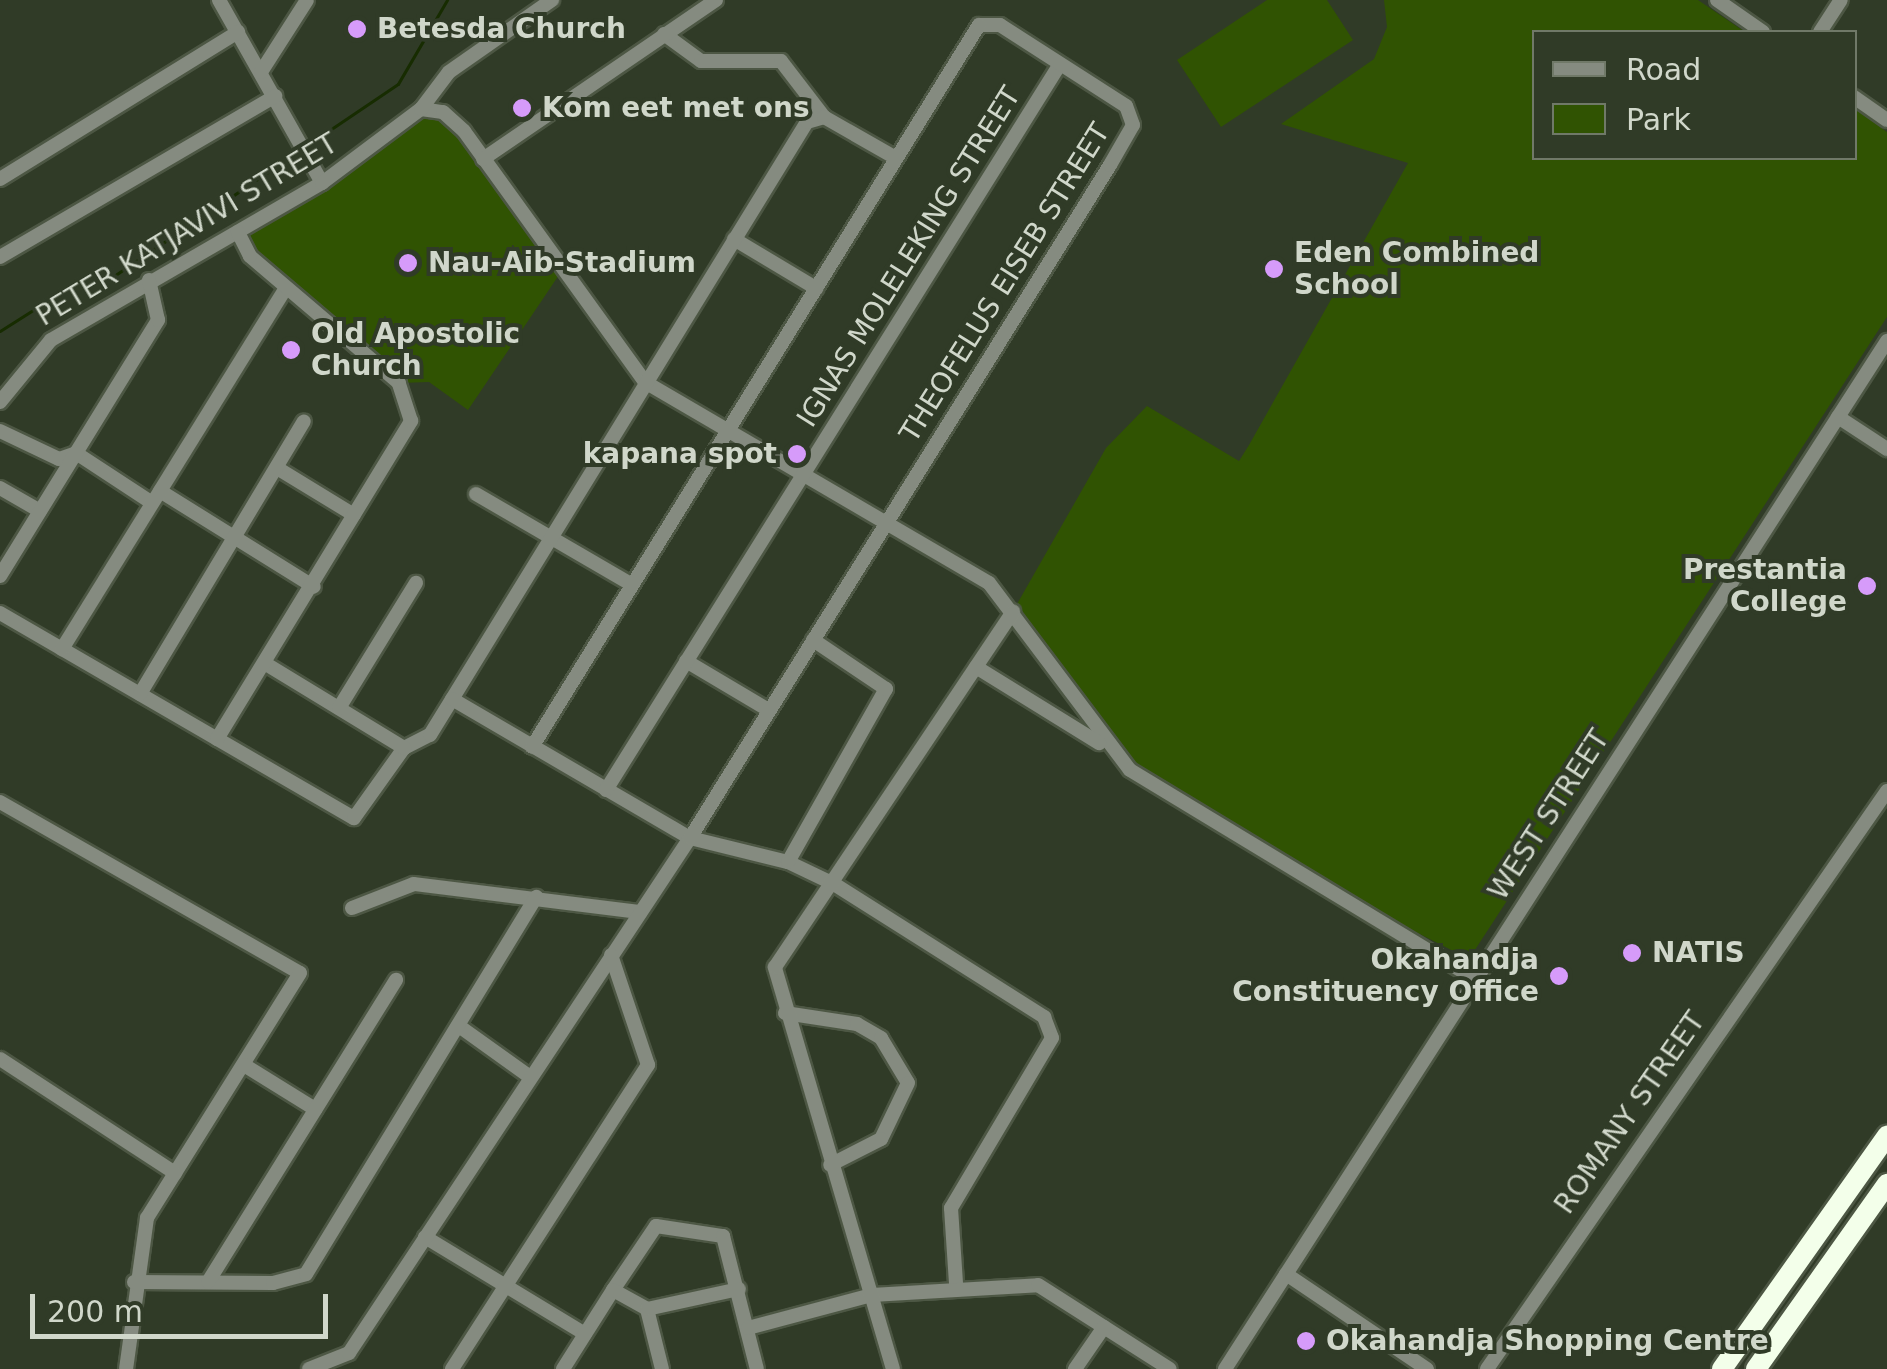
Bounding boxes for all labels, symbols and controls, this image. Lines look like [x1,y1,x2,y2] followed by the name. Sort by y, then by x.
[377,12,626,46] place label: Betesda Church
[346,18,368,40] marker: Betesda Church
[1532,30,1857,160] legend
[1626,52,1701,87] text: Road
[790,81,1028,433] street label: IGNAS MOLELEKING STREET
[542,91,810,125] place label: Kom eet met ons
[511,97,533,119] marker: Kom eet met ons
[1626,102,1691,137] text: Park
[893,117,1117,449] street label: THEOFELUS EISEB STREET
[30,127,344,333] street label: PETER KATJAVIVI STREET
[1294,236,1539,302] place label: Eden Combined School
[428,246,696,280] place label: Nau-Aib-Stadium
[397,252,419,274] marker: Nau-Aib-Stadium
[1263,258,1285,280] marker: Eden Combined School
[311,317,520,383] place label: Old Apostolic Church
[280,339,302,361] marker: Old Apostolic Church
[583,437,777,471] place label: kapana spot
[786,443,808,465] marker: kapana spot
[1683,553,1847,619] place label: Prestantia College
[1856,575,1878,597] marker: Prestantia College
[1482,724,1616,906] street label: WEST STREET
[1652,936,1745,970] place label: NATIS
[1621,942,1643,964] marker: NATIS
[1232,943,1539,1009] place label: Okahandja Constituency Office
[1548,965,1570,987] marker: Okahandja Constituency Office
[1548,1006,1712,1220] street label: ROMANY STREET
[35,1274,332,1336] scale bar
[47,1294,143,1329] text: 200 m
[1326,1324,1769,1358] place label: Okahandja Shopping Centre
[1295,1330,1317,1352] marker: Okahandja Shopping Centre

